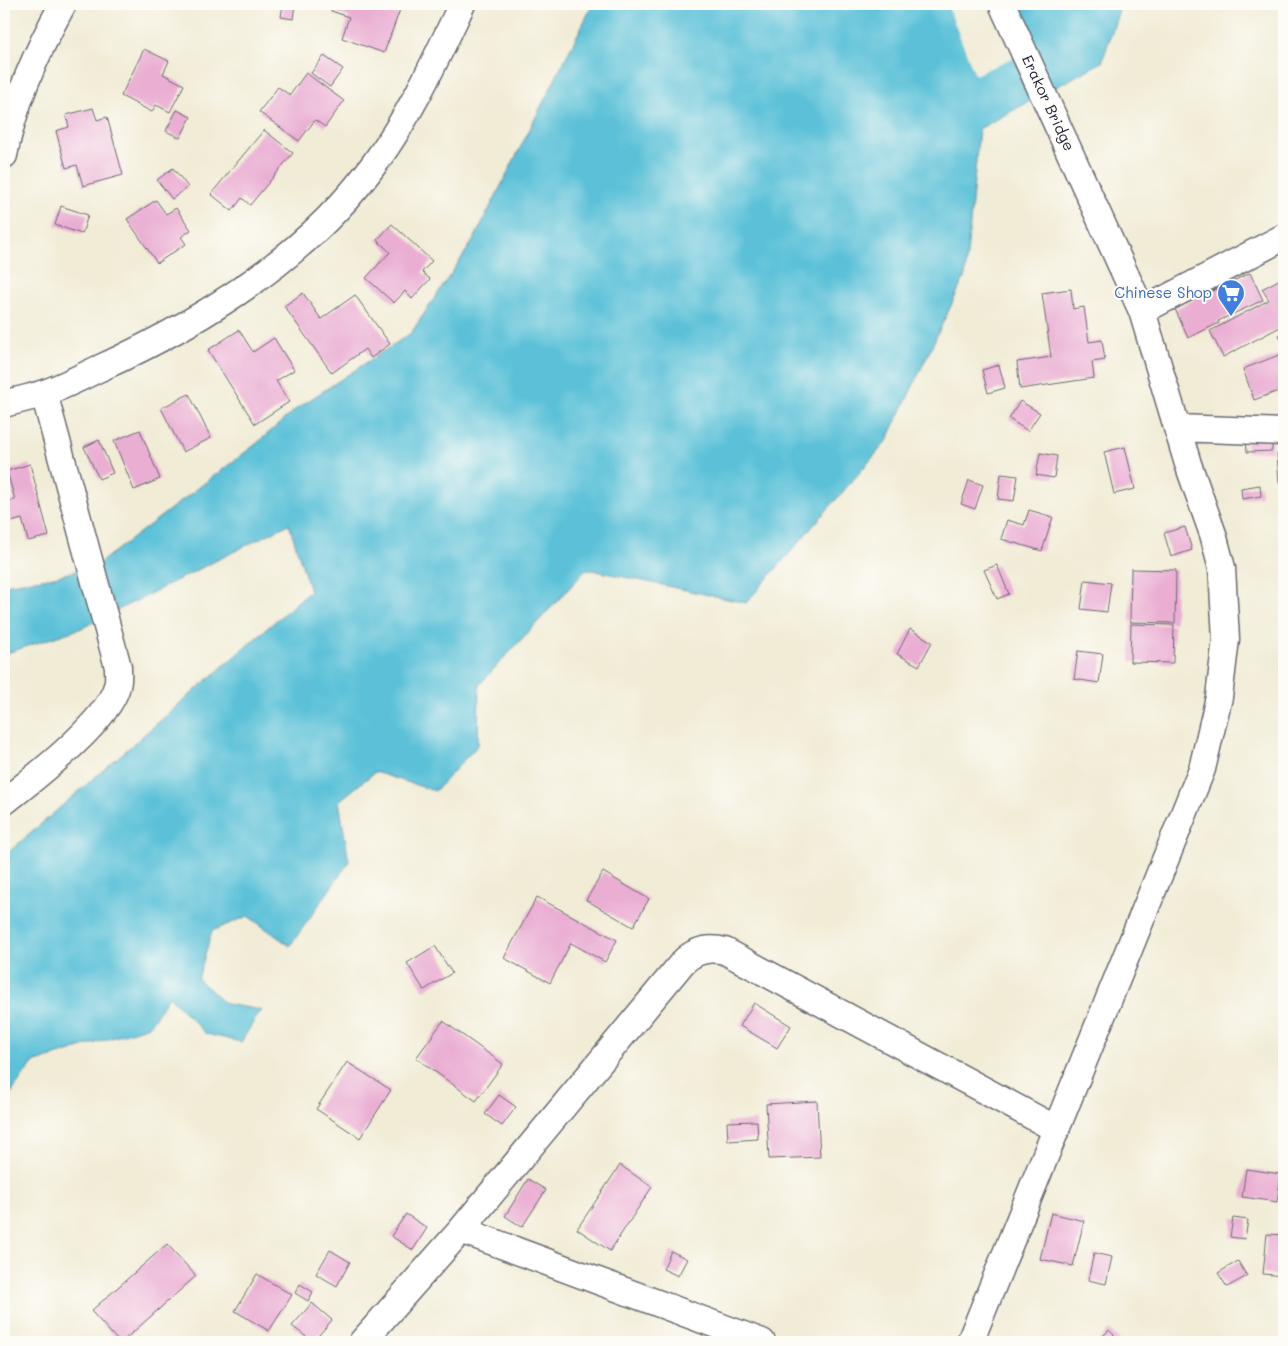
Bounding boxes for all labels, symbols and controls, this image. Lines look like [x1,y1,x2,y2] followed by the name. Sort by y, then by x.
[1018,51,1080,154] street label: Erakor Bridge
[1216,278,1246,317] supermarket icon: Chinese Shop
[1114,282,1212,302] place label: Chinese Shop

